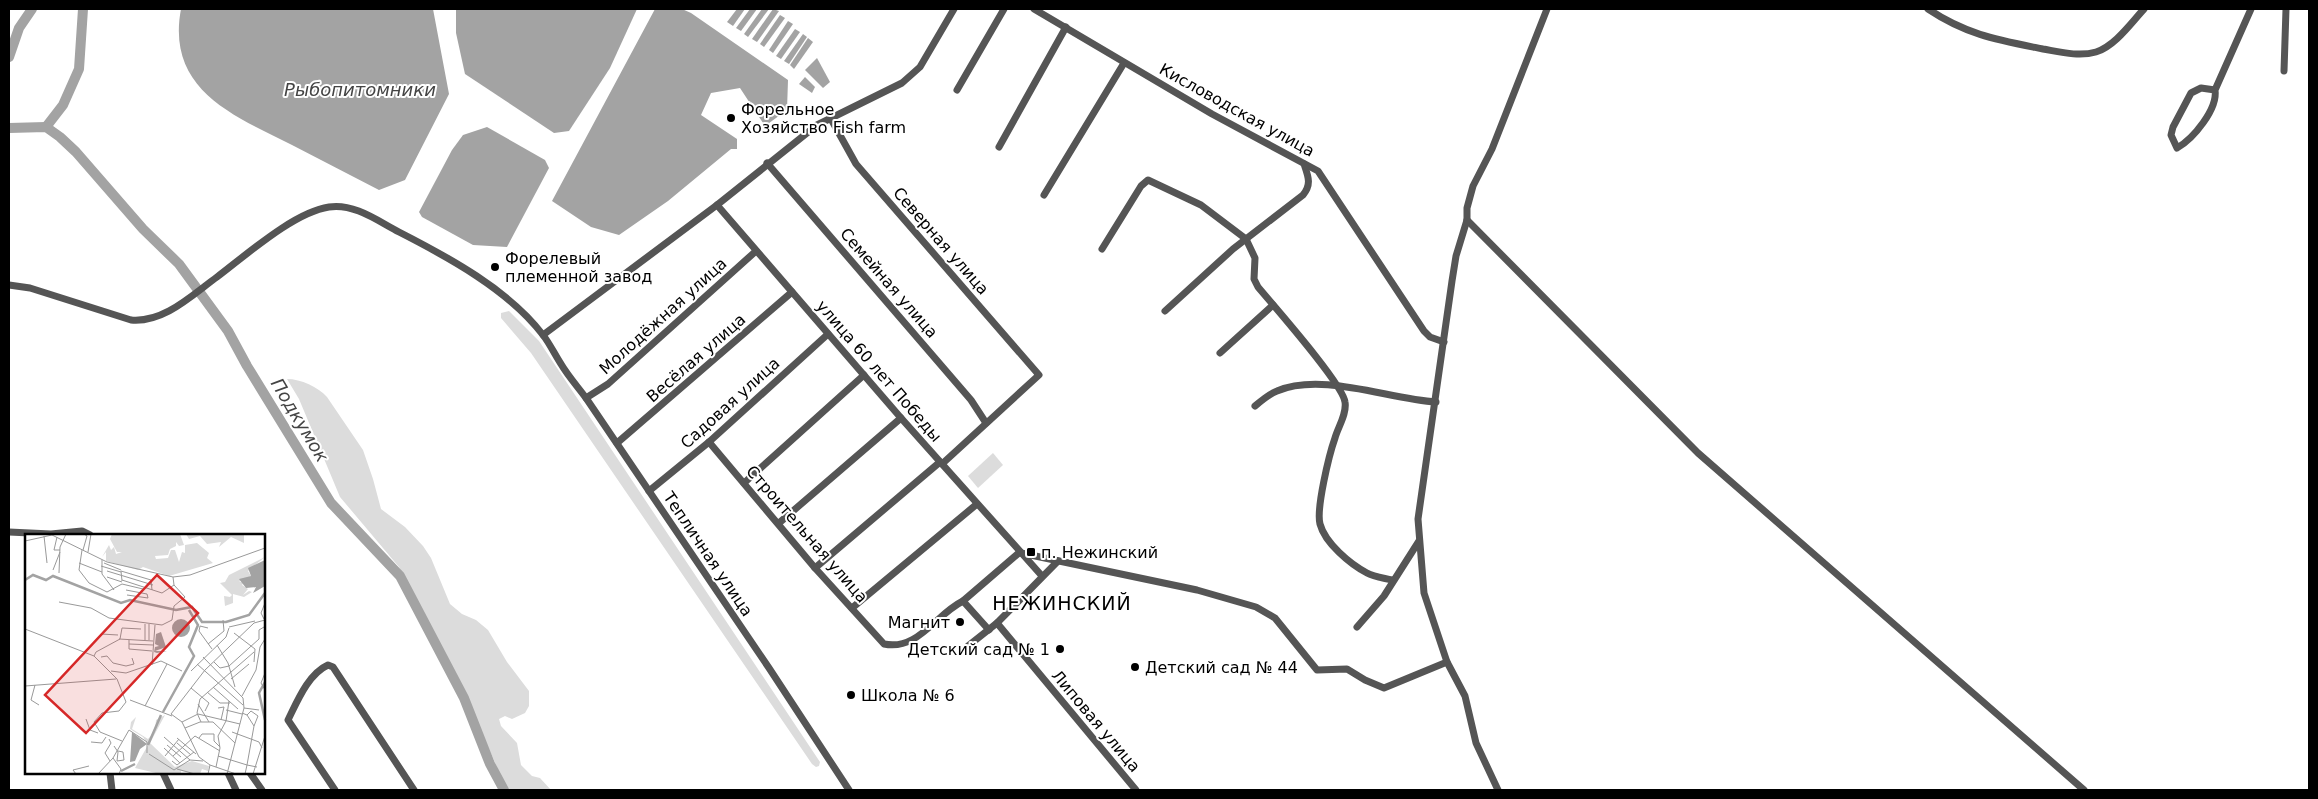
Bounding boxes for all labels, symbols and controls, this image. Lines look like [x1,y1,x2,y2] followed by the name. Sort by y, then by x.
[1156,59,1318,161] street label: Кисловодская улица
[284,79,436,100] water label: Рыбопитомники
[741,100,906,137] place label: Форельное Хозяйство Fish farm
[725,112,737,124] marker: Форельное Хозяйство Fish farm
[889,183,993,299] street label: Северная улица
[836,224,942,342] street label: Семейная улица
[505,249,652,286] place label: Форелевый племенной завод
[595,254,731,378] street label: Молодёжная улица
[489,261,501,273] marker: Форелевый племенной завод
[812,296,946,446] street label: улица 60 лет Победы
[643,310,749,406] street label: Весёлая улица
[677,354,783,452] street label: Садовая улица
[267,374,333,466] water label: Подкумок
[742,462,872,606] street label: Строительная улица
[659,487,757,620] street label: Тепличная улица
[25,534,265,774] inset map
[1041,543,1158,562] place label: п. Нежинский
[1025,546,1037,558] marker: п. Нежинский
[992,592,1132,614] district label: НЕЖИНСКИЙ
[888,613,950,632] place label: Магнит
[954,616,966,628] marker: Магнит
[907,640,1050,659] place label: Детский сад № 1
[1054,643,1066,655] marker: Детский сад № 1
[1145,658,1298,677] place label: Детский сад № 44
[1129,661,1141,673] marker: Детский сад № 44
[1048,666,1144,776] street label: Липовая улица
[861,686,955,705] place label: Школа № 6
[845,689,857,701] marker: Школа № 6

